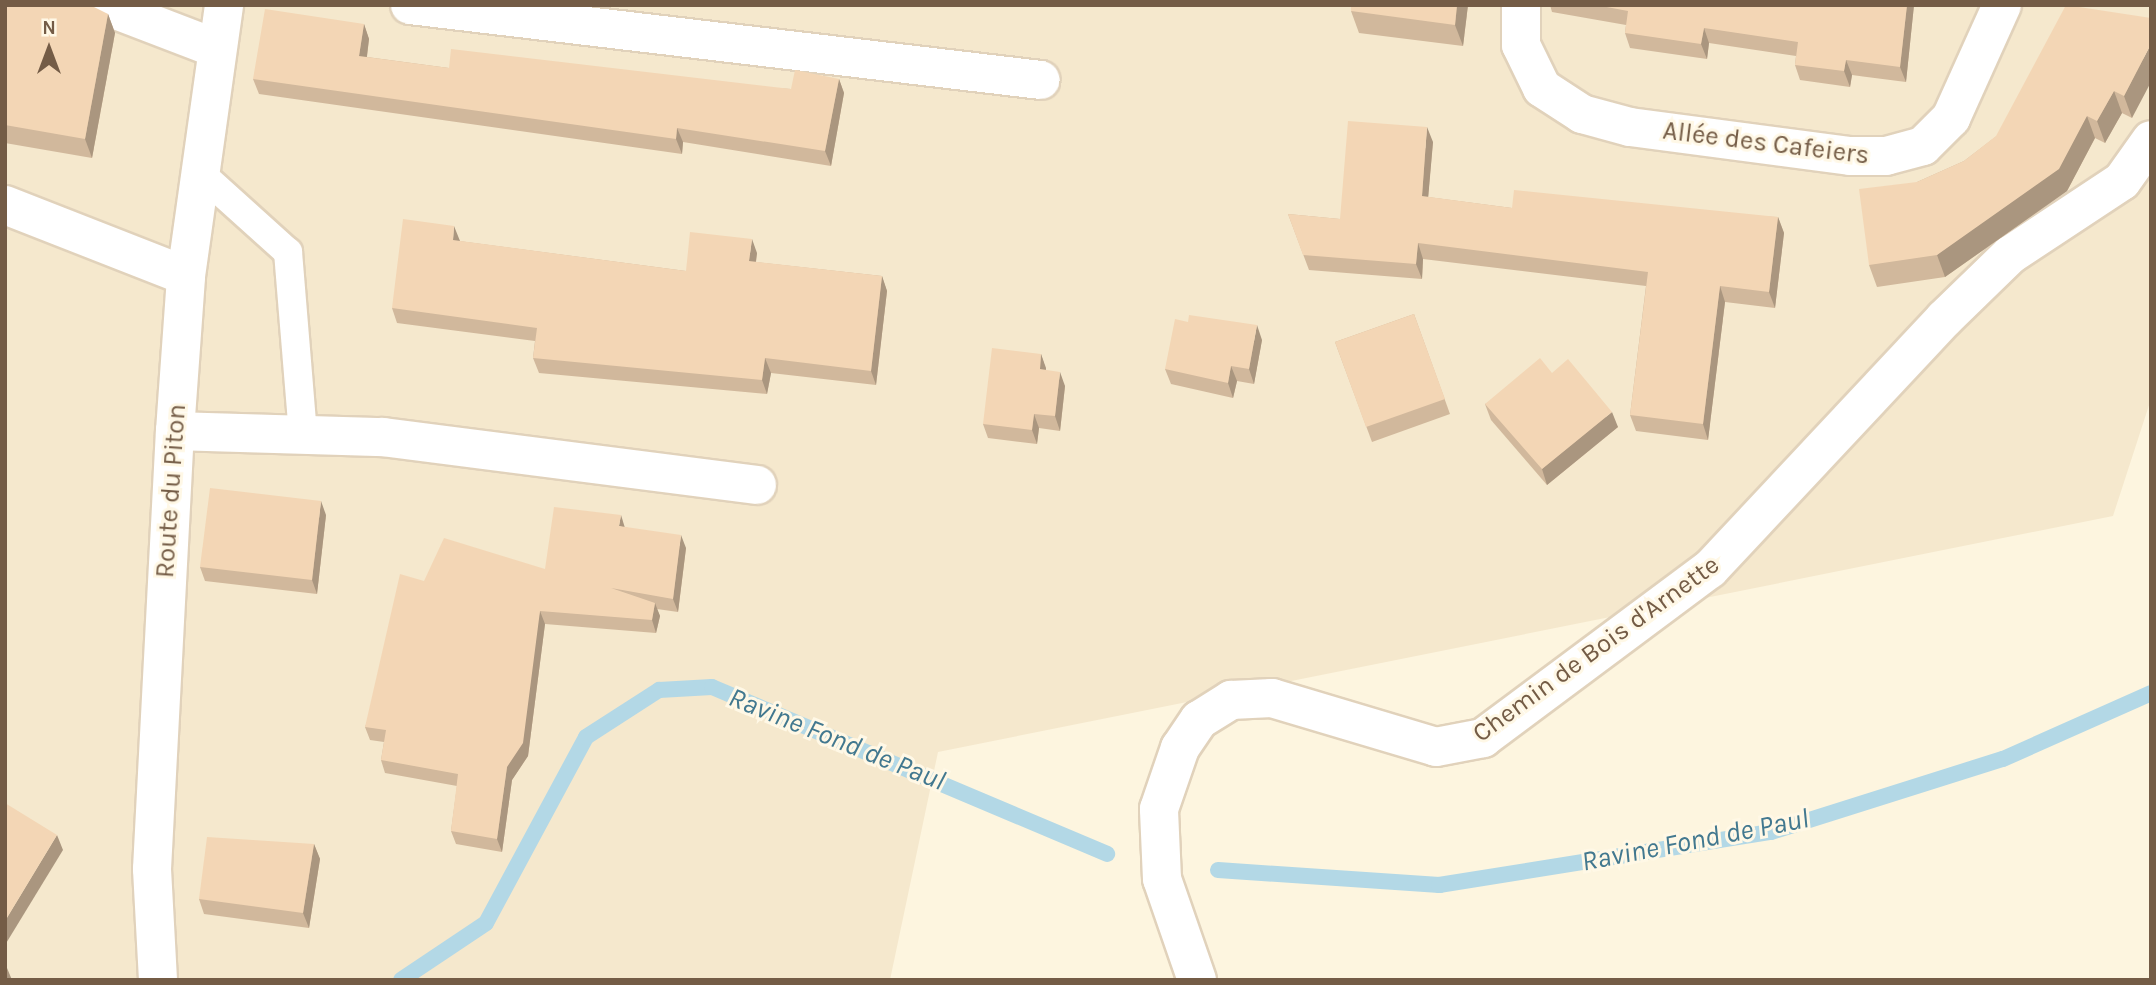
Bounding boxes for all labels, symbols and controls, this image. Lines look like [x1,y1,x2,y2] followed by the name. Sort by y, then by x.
[14,14,84,84] north arrow
[42,17,56,39] text: N
[1661,115,1871,171] street label: Allée des Cafeiers
[149,403,193,579] street label: Route du Piton
[1467,549,1725,749] street label: Chemin de Bois d'Arnette
[724,680,950,798] water label: Ravine Fond de Paul
[1579,801,1811,879] water label: Ravine Fond de Paul

